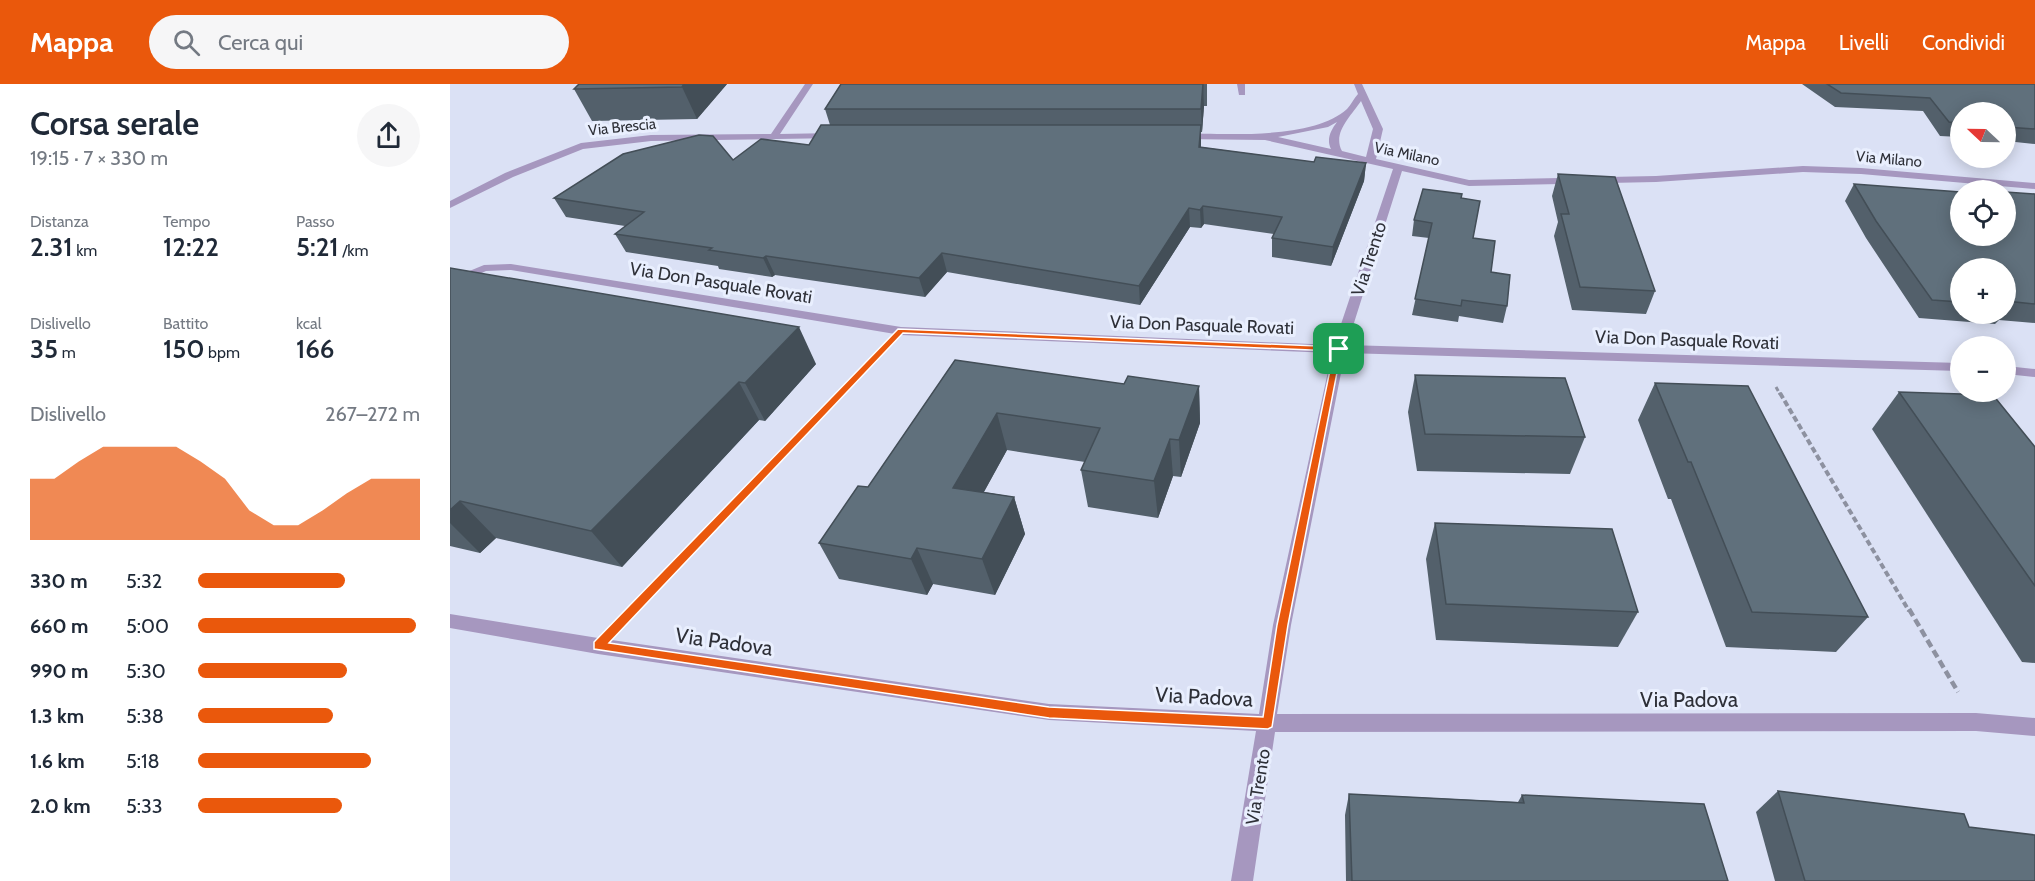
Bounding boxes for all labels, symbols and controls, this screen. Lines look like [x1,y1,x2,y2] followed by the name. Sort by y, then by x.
[149,15,569,69] search box
[30,25,113,59] text: Mappa
[170,26,203,59] icon: search
[218,29,303,56] text: Cerca qui
[1745,30,1806,55] text: Mappa
[1839,30,1889,55] text: Livelli
[1922,30,2005,55] text: Condividi
[1950,102,2016,168] north arrow
[1950,102,2016,402] map controls
[30,103,199,143] text: Corsa serale
[357,104,420,167] button: share
[587,114,658,140] street label: Via Brescia
[1373,138,1441,170] street label: Via Milano
[30,146,168,170] text: 19:15 · 7 × 330 m
[1855,147,1923,171] street label: Via Milano
[1950,180,2016,246] button: locate
[30,212,89,231] text: Distanza
[163,212,210,231] text: Tempo
[296,212,335,231] text: Passo
[1347,219,1391,299] street label: Via Trento
[30,231,73,263] text: 2.31
[163,231,219,263] text: 12:22
[296,231,339,263] text: 5:21
[73,241,97,260] text: km
[339,241,369,260] text: /km
[628,258,814,308] street label: Via Don Pasquale Rovati
[1950,258,2016,324] button: +
[1110,311,1294,339] street label: Via Don Pasquale Rovati
[30,314,91,333] text: Dislivello
[163,314,208,333] text: Battito
[296,314,322,333] text: kcal
[1313,323,1364,374] pin
[1595,326,1779,354] street label: Via Don Pasquale Rovati
[1322,332,1355,365] icon: arrive
[30,333,58,365] text: 35
[163,333,204,365] text: 150
[296,333,335,365] text: 166
[1950,336,2016,402] button: −
[58,343,76,362] text: m
[204,343,240,362] text: bpm
[30,402,106,426] text: Dislivello
[325,402,420,426] text: 267–272 m
[30,569,88,593] text: 330 m
[126,569,162,593] text: 5:32
[30,614,88,638] text: 660 m
[126,614,169,638] text: 5:00
[674,622,774,661] street label: Via Padova
[30,659,88,683] text: 990 m
[126,659,166,683] text: 5:30
[1154,681,1254,712] street label: Via Padova
[1640,687,1738,712] street label: Via Padova
[30,704,84,728] text: 1.3 km
[126,704,164,728] text: 5:38
[1241,747,1275,827] street label: Via Trento
[30,749,85,773] text: 1.6 km
[126,749,160,773] text: 5:18
[30,794,91,818] text: 2.0 km
[126,794,163,818] text: 5:33

